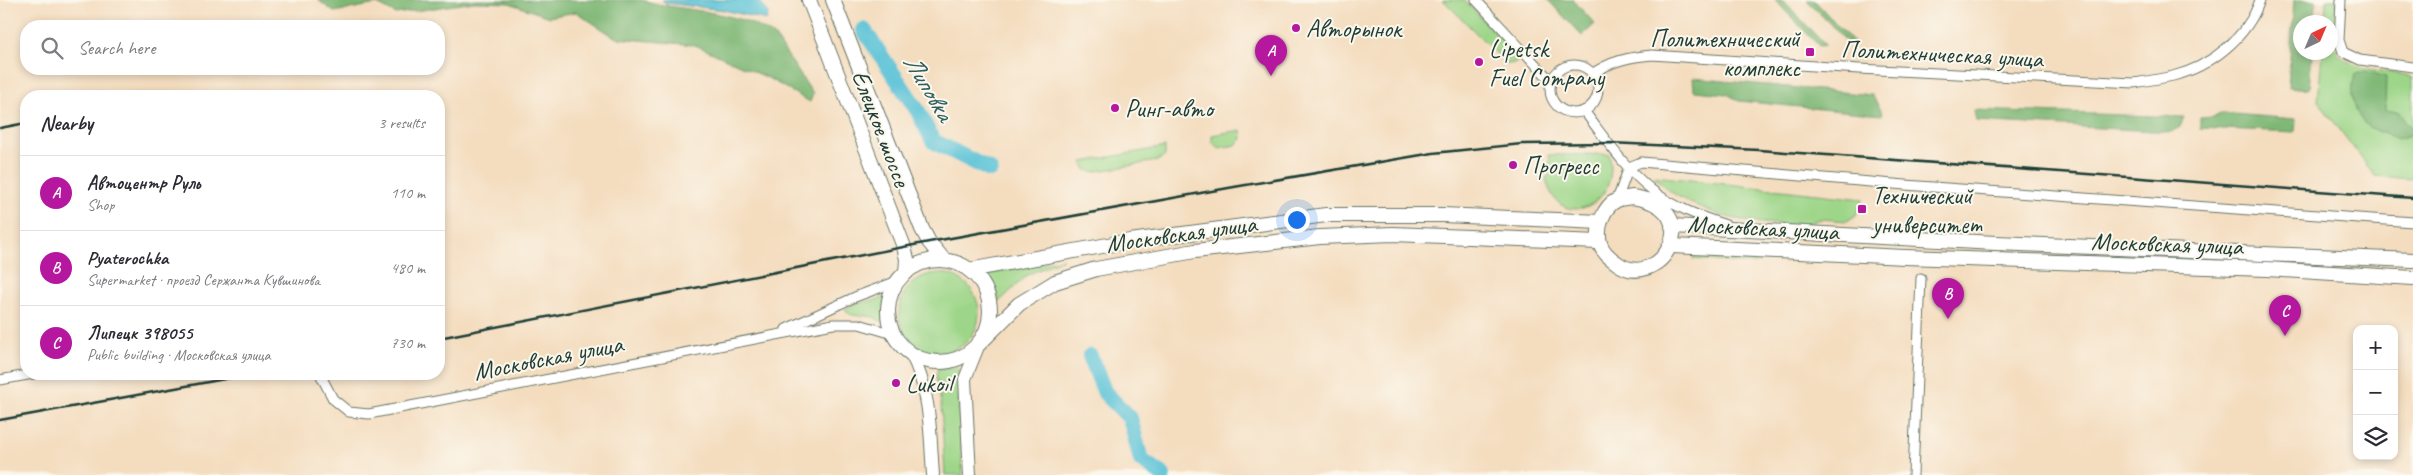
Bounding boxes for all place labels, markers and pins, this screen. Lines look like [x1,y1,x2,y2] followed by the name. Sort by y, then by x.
[1306,13,1403,45] place label: Авторынок
[1290,22,1302,34] marker: Авторынок
[1650,23,1802,84] place label: Политехнический комплекс
[1489,33,1606,94] place label: Lipetsk Fuel Company
[1255,35,1287,76] pin: A
[1804,46,1816,58] marker: Политехнический комплекс
[1473,56,1485,68] marker: Lipetsk Fuel Company
[1125,93,1216,125] place label: Ринг-авто
[1109,102,1121,114] marker: Ринг-авто
[1523,150,1600,182] place label: Прогресс
[1507,159,1519,171] marker: Прогресс
[1870,180,1983,241] place label: Технический университет
[1856,203,1868,215] marker: Технический университет
[1932,278,1964,319] pin: B
[2269,295,2301,336] pin: C
[906,368,957,400] place label: Lukoil
[890,377,902,389] marker: Lukoil

